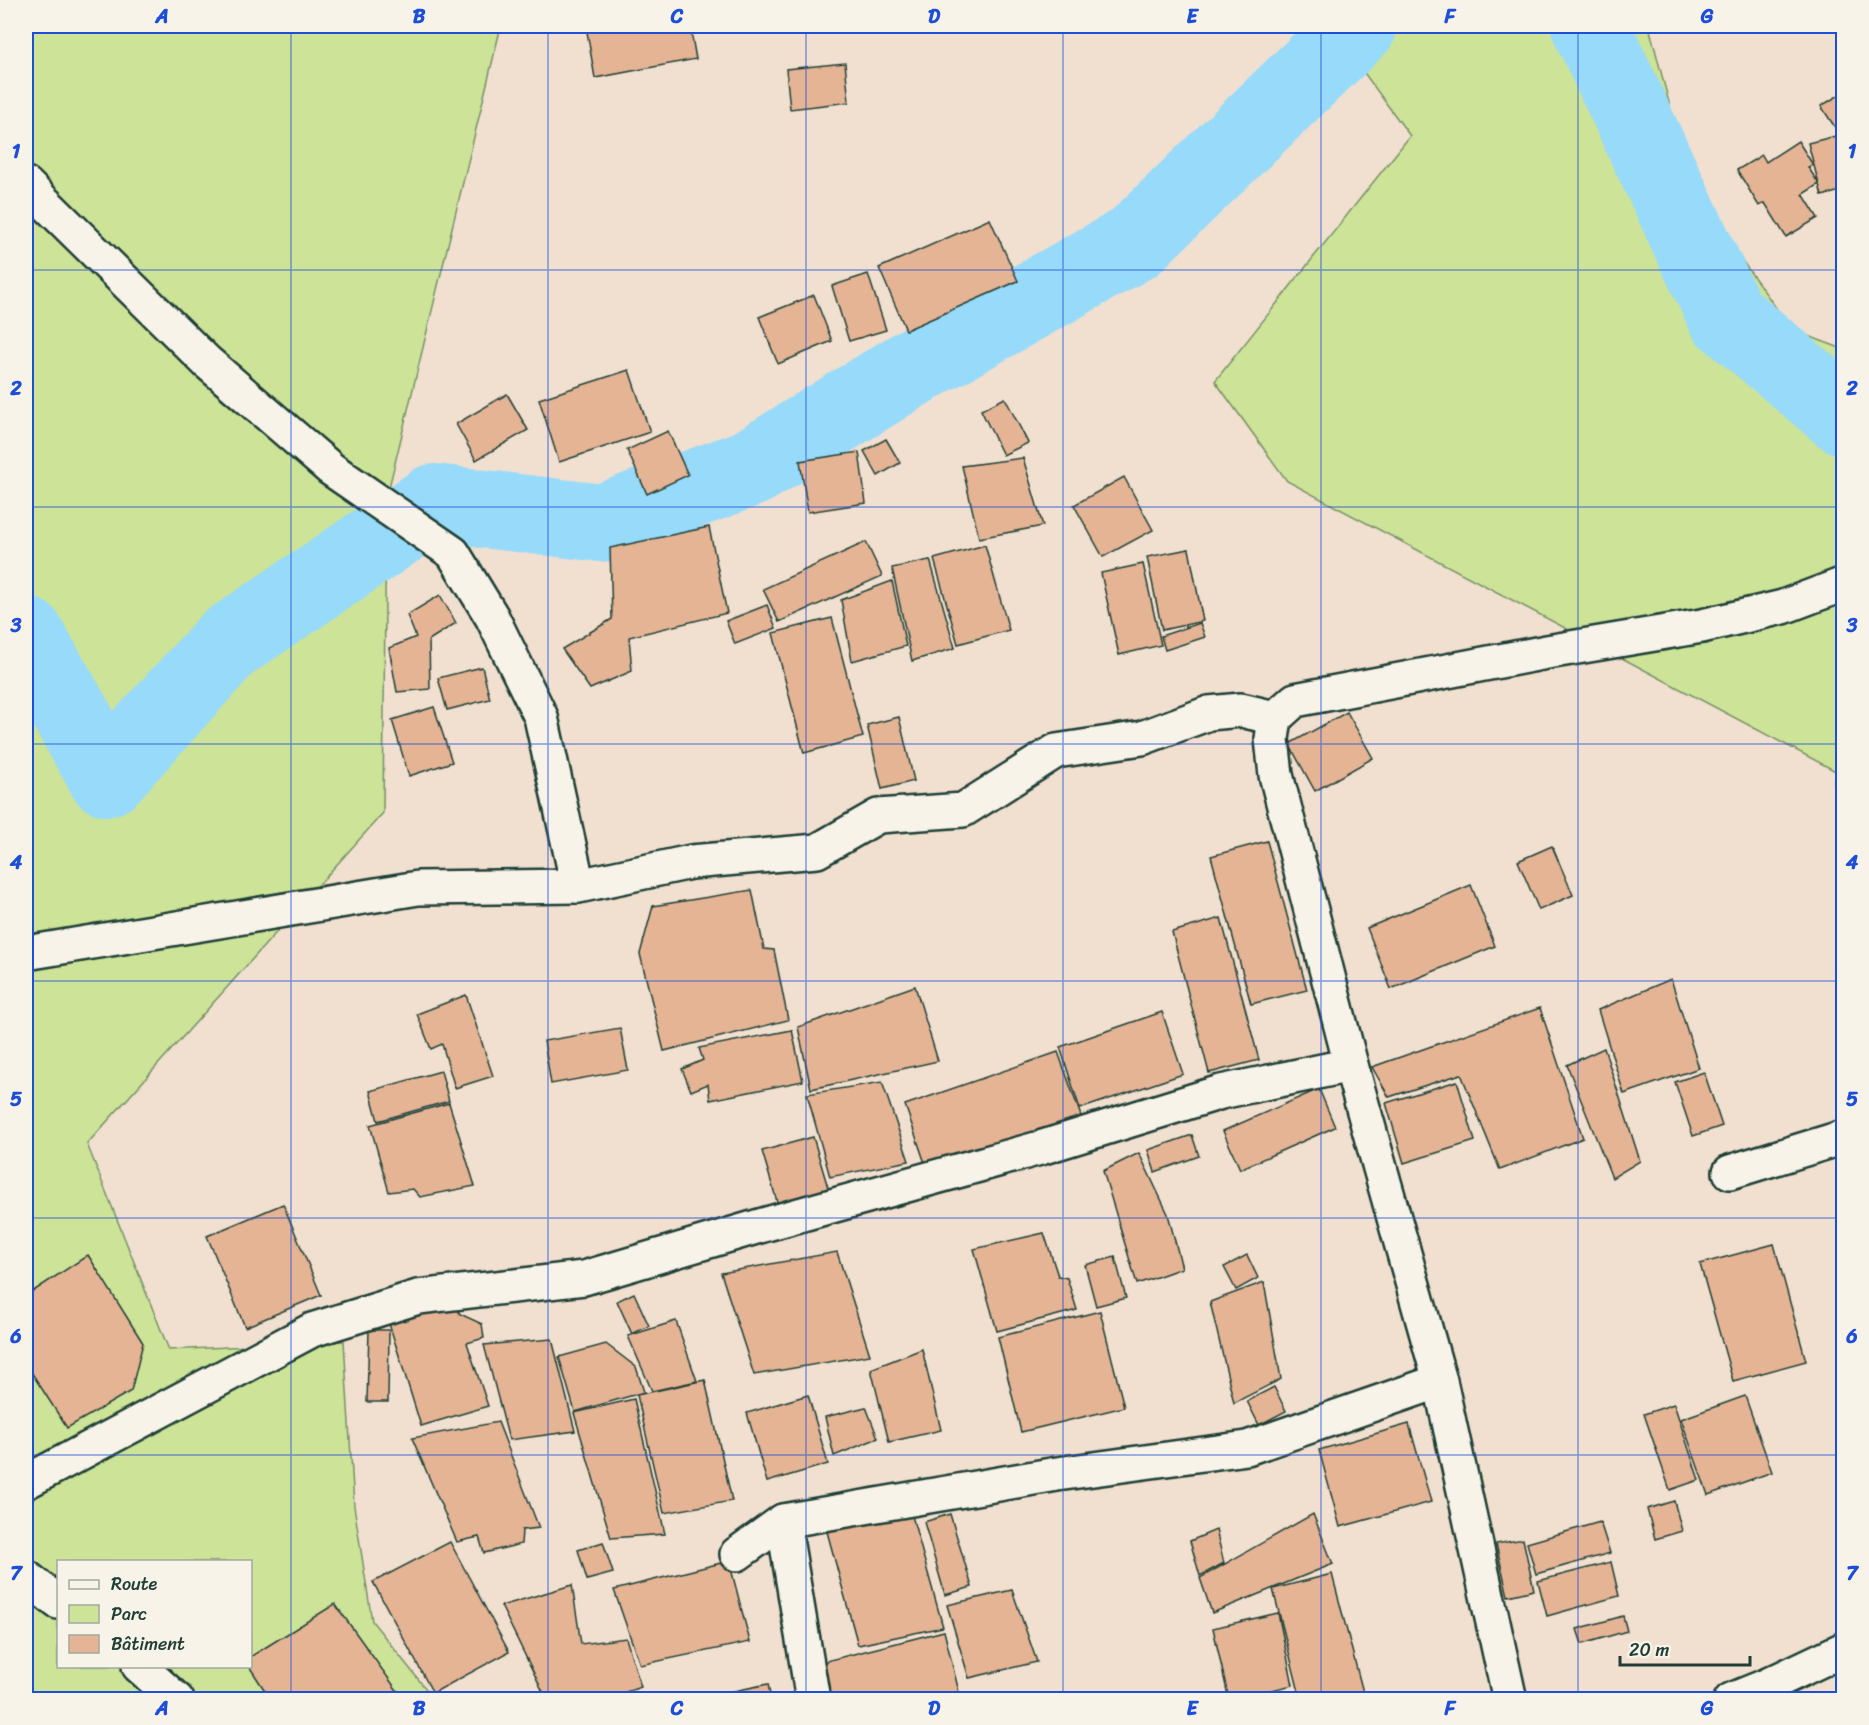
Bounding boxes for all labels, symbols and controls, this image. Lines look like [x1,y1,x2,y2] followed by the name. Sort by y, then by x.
[154,0,169,34] text: A
[413,0,426,34] text: B
[670,0,684,34] text: C
[928,0,941,34] text: D
[1186,0,1199,34] text: E
[1444,0,1457,34] text: F
[1700,0,1714,34] text: G
[12,134,21,169] text: 1
[1848,134,1857,169] text: 1
[9,371,22,406] text: 2
[1845,371,1858,406] text: 2
[10,608,22,643] text: 3
[1846,608,1858,643] text: 3
[9,845,23,880] text: 4
[1845,845,1859,880] text: 4
[10,1082,22,1117] text: 5
[1846,1082,1858,1117] text: 5
[9,1319,22,1354] text: 6
[1845,1319,1858,1354] text: 6
[10,1556,23,1591] text: 7
[1846,1556,1859,1591] text: 7
[57,1560,252,1668] legend
[111,1568,158,1600] text: Route
[111,1598,147,1630] text: Parc
[111,1628,185,1660] text: Bâtiment
[1620,1629,1750,1667] scale bar
[1629,1634,1669,1666] text: 20 m
[154,1691,169,1725] text: A
[413,1691,426,1725] text: B
[670,1691,684,1725] text: C
[928,1691,941,1725] text: D
[1186,1691,1199,1725] text: E
[1444,1691,1457,1725] text: F
[1700,1691,1714,1725] text: G

